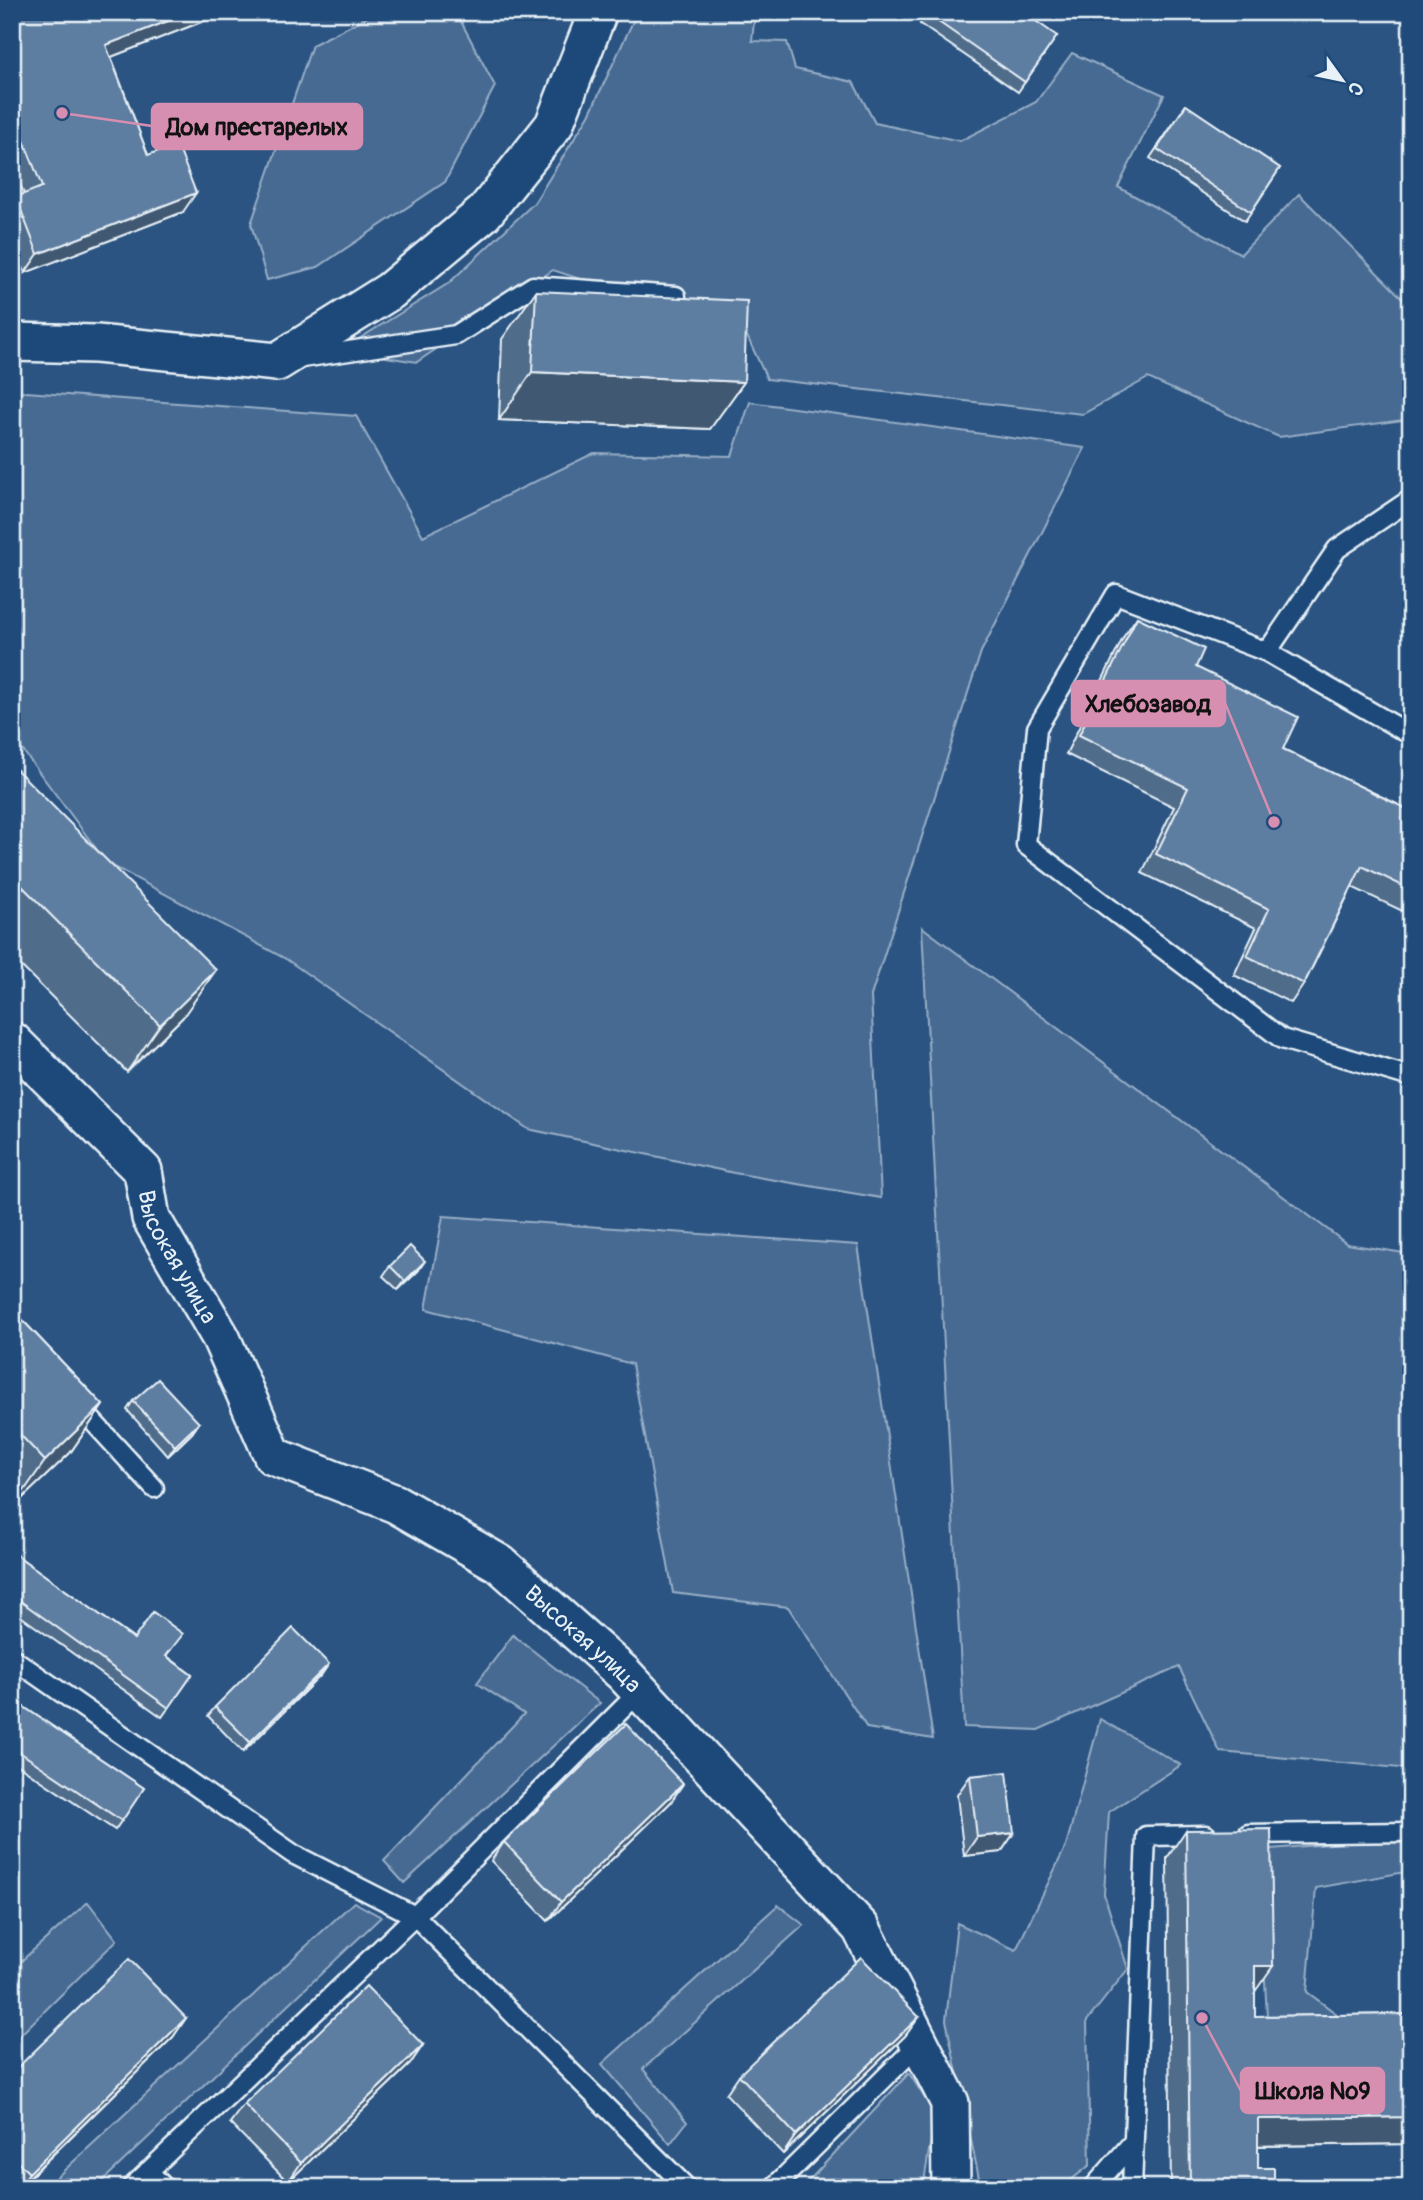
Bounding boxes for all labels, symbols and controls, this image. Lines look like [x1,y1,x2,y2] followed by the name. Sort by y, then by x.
[1308,46,1378,116] north arrow
[1342,77,1369,100] text: С
[152,104,362,149] callout: Дом престарелых
[164,113,348,142] text: Дом престарелых
[1072,681,1225,726] callout: Хлебозавод
[1085,690,1212,719] text: Хлебозавод
[132,1188,224,1329] street label: Высокая улица
[519,1578,648,1698] street label: Высокая улица
[1241,2068,1384,2113] callout: Школа №9
[1254,2077,1371,2106] text: Школа №9

